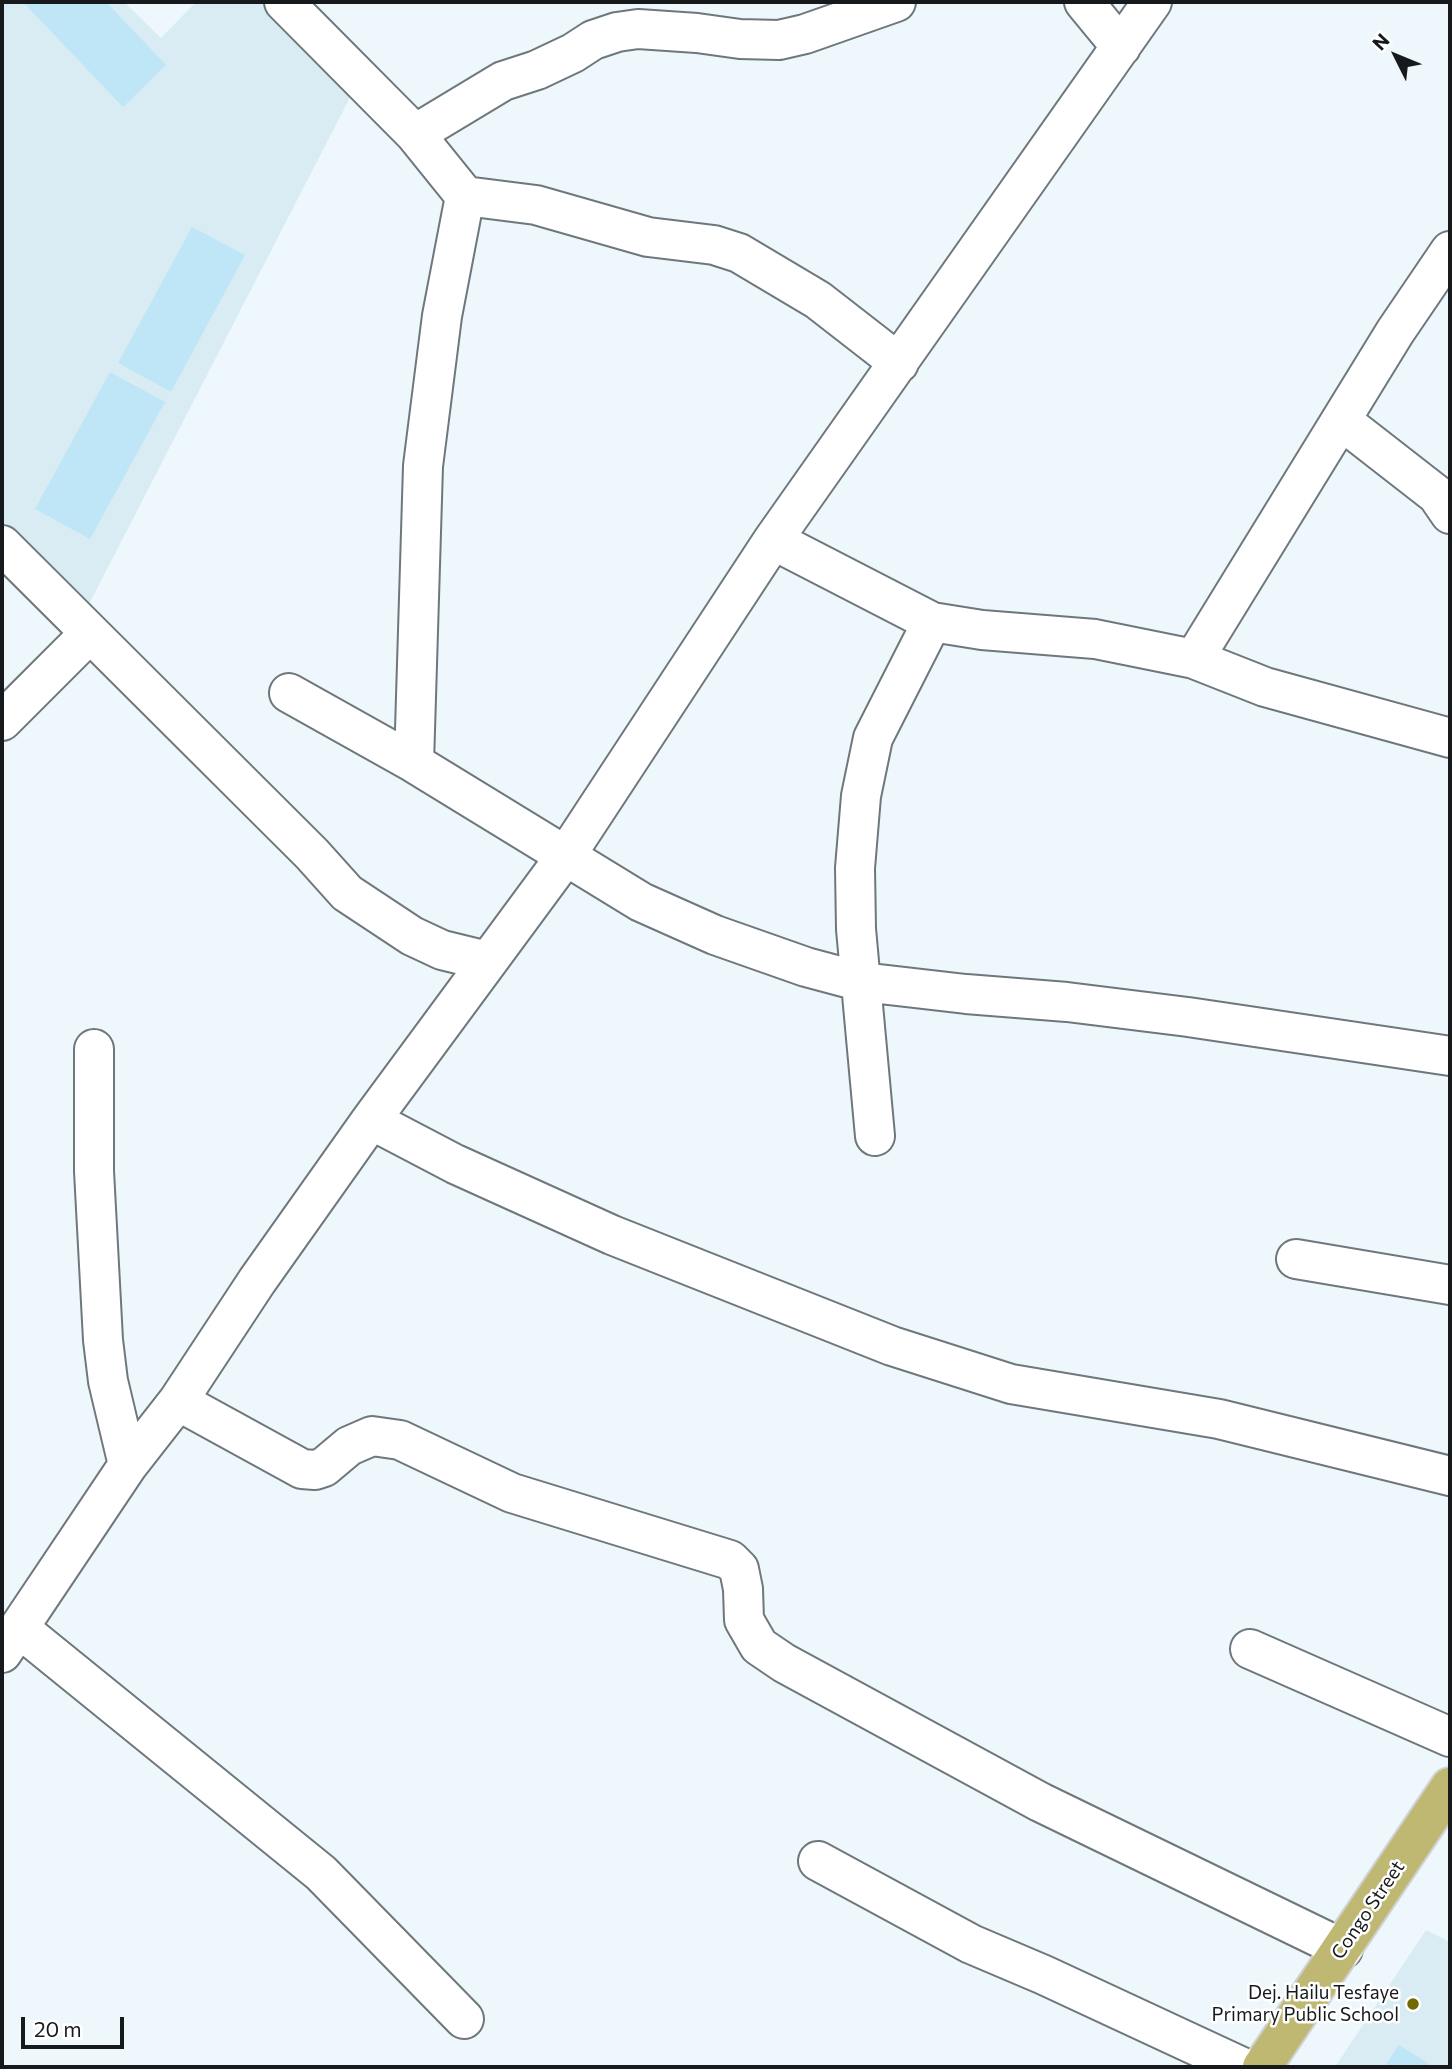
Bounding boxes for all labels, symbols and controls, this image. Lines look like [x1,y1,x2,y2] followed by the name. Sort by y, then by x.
[1361,21,1431,91] north arrow
[1367,28,1394,54] text: N
[1327,1856,1409,1964] street label: Congo Street
[1212,1982,1399,2026] place label: Dej. Hailu Tesfaye Primary Public School
[1405,1996,1421,2012] marker: Dej. Hailu Tesfaye Primary Public School
[24,2002,128,2046] scale bar
[34,2016,82,2041] text: 20 m

